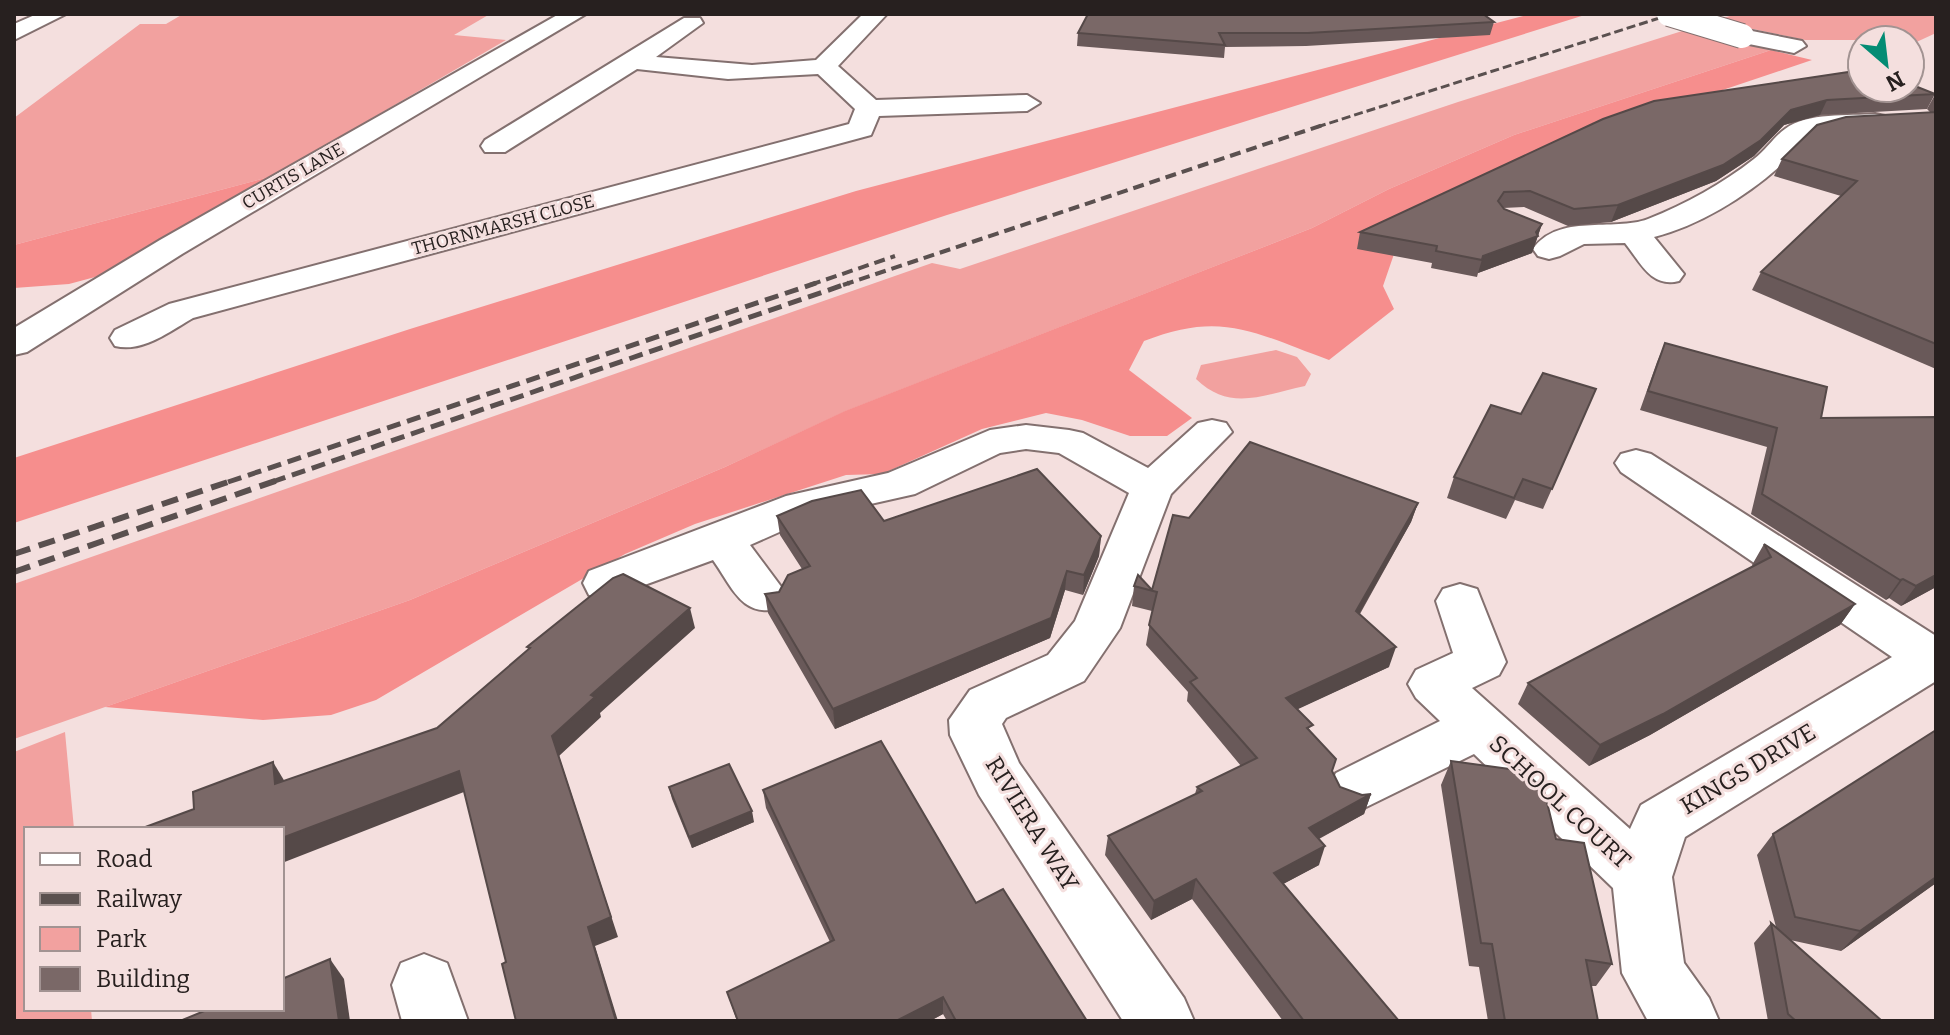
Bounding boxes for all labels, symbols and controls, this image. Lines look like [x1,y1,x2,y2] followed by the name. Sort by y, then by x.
[1846,24,1926,104] north arrow
[1881,65,1909,97] text: N
[238,138,348,214] street label: CURTIS LANE
[409,190,597,260] street label: THORNMARSH CLOSE
[1675,718,1821,820] street label: KINGS DRIVE
[1484,730,1636,874] street label: SCHOOL COURT
[980,752,1085,897] street label: RIVIERA WAY
[24,827,284,1011] legend
[96,845,152,873] text: Road
[96,885,182,913] text: Railway
[96,925,147,953] text: Park
[96,965,190,993] text: Building

